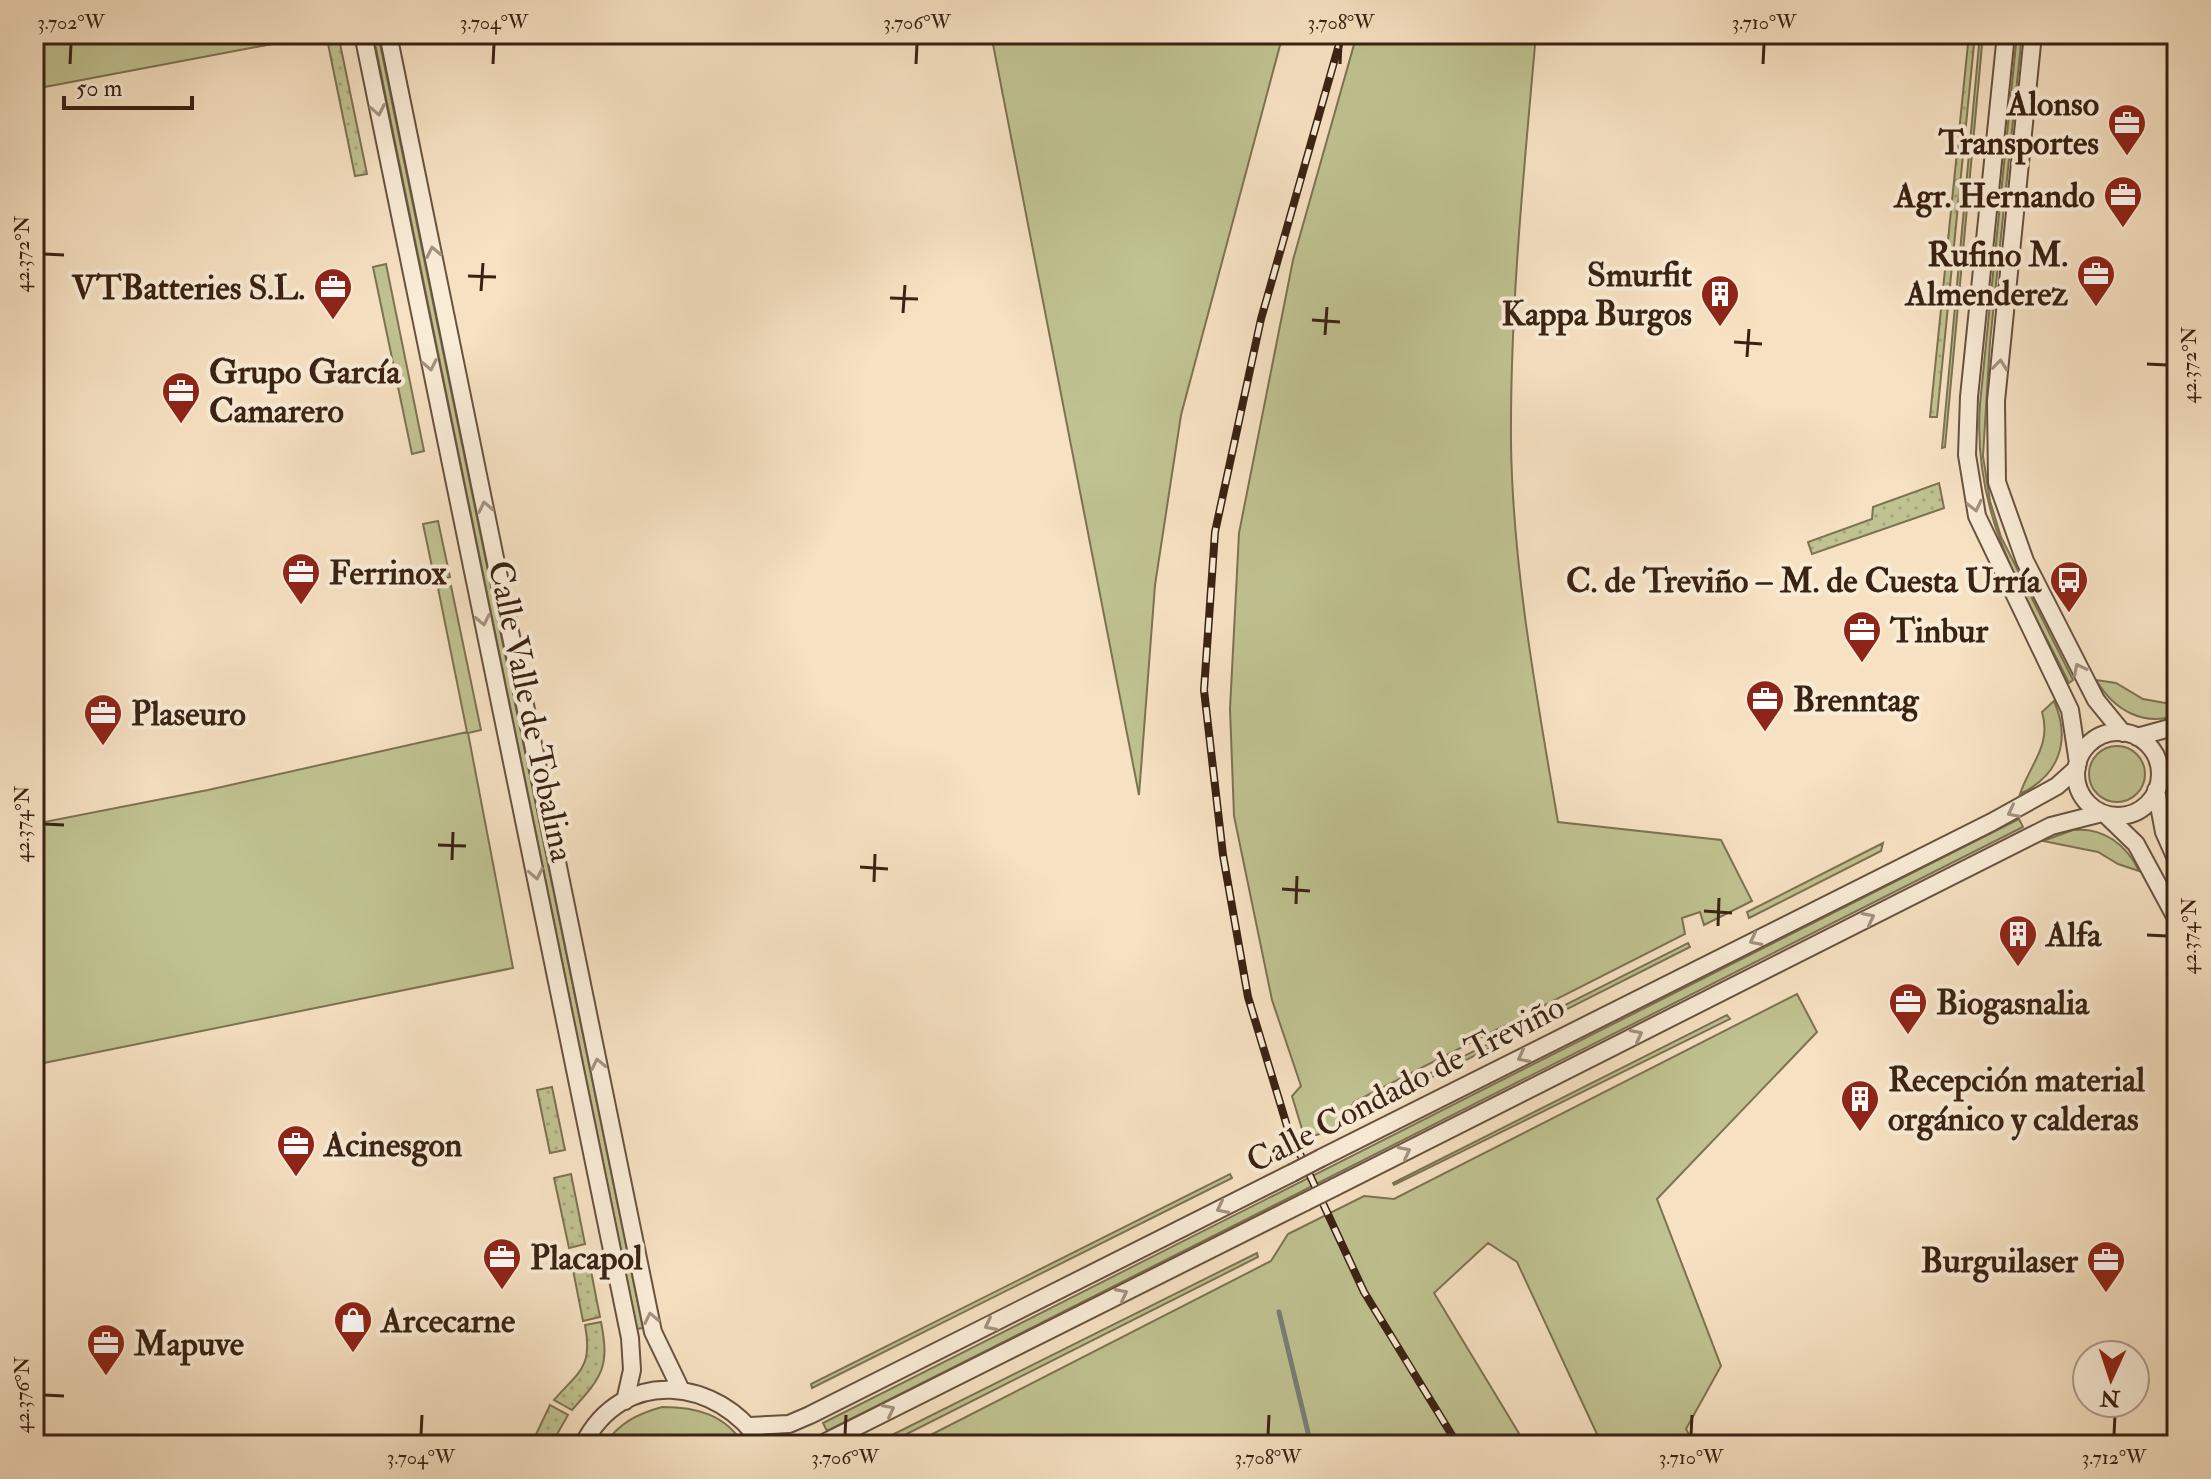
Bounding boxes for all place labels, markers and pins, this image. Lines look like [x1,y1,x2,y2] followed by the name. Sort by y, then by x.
[1937,83,2099,165] place label: Alonso Transportes
[2106,102,2148,157] office icon: Alonso Transportes
[2102,174,2144,229] office icon: Agr. Hernando
[1892,175,2095,218] place label: Agr. Hernando
[1904,234,2069,316] place label: Rufino M. Almenderez
[2075,253,2117,308] office icon: Rufino M. Almenderez
[1502,254,1692,336] place label: Smurfit Kappa Burgos
[312,266,354,321] office icon: VTBatteries S.L.
[71,267,305,310] place label: VTBatteries S.L.
[1699,273,1741,328] building icon: Smurfit Kappa Burgos
[209,351,401,433] place label: Grupo García Camarero
[160,370,202,425] office icon: Grupo García Camarero
[280,551,322,606] office icon: Ferrinox
[329,552,448,595] place label: Ferrinox
[2048,559,2090,614] bus stop icon: C. de Treviño – M. de Cuesta Urría
[1566,560,2042,603] place label: C. de Treviño – M. de Cuesta Urría
[1841,609,1883,664] office icon: Tinbur
[1889,610,1989,653] place label: Tinbur
[1744,678,1786,733] office icon: Brenntag
[1793,679,1920,722] place label: Brenntag
[82,692,124,747] office icon: Plaseuro
[131,693,246,736] place label: Plaseuro
[1997,913,2039,968] building icon: Alfa
[2044,914,2102,957] place label: Alfa
[1887,981,1929,1036] office icon: Biogasnalia
[1936,982,2090,1025] place label: Biogasnalia
[1888,1059,2145,1141] place label: Recepción material orgánico y calderas
[1839,1078,1881,1133] building icon: Recepción material orgánico y calderas
[275,1123,317,1178] office icon: Acinesgon
[322,1124,463,1167] place label: Acinesgon
[481,1236,523,1291] office icon: Placapol
[530,1237,643,1280] place label: Placapol
[2085,1239,2127,1294] office icon: Burguilaser
[1921,1240,2079,1283] place label: Burguilaser
[332,1299,374,1354] shop icon: Arcecarne
[379,1300,516,1343] place label: Arcecarne
[85,1322,127,1377] office icon: Mapuve
[133,1323,245,1366] place label: Mapuve

